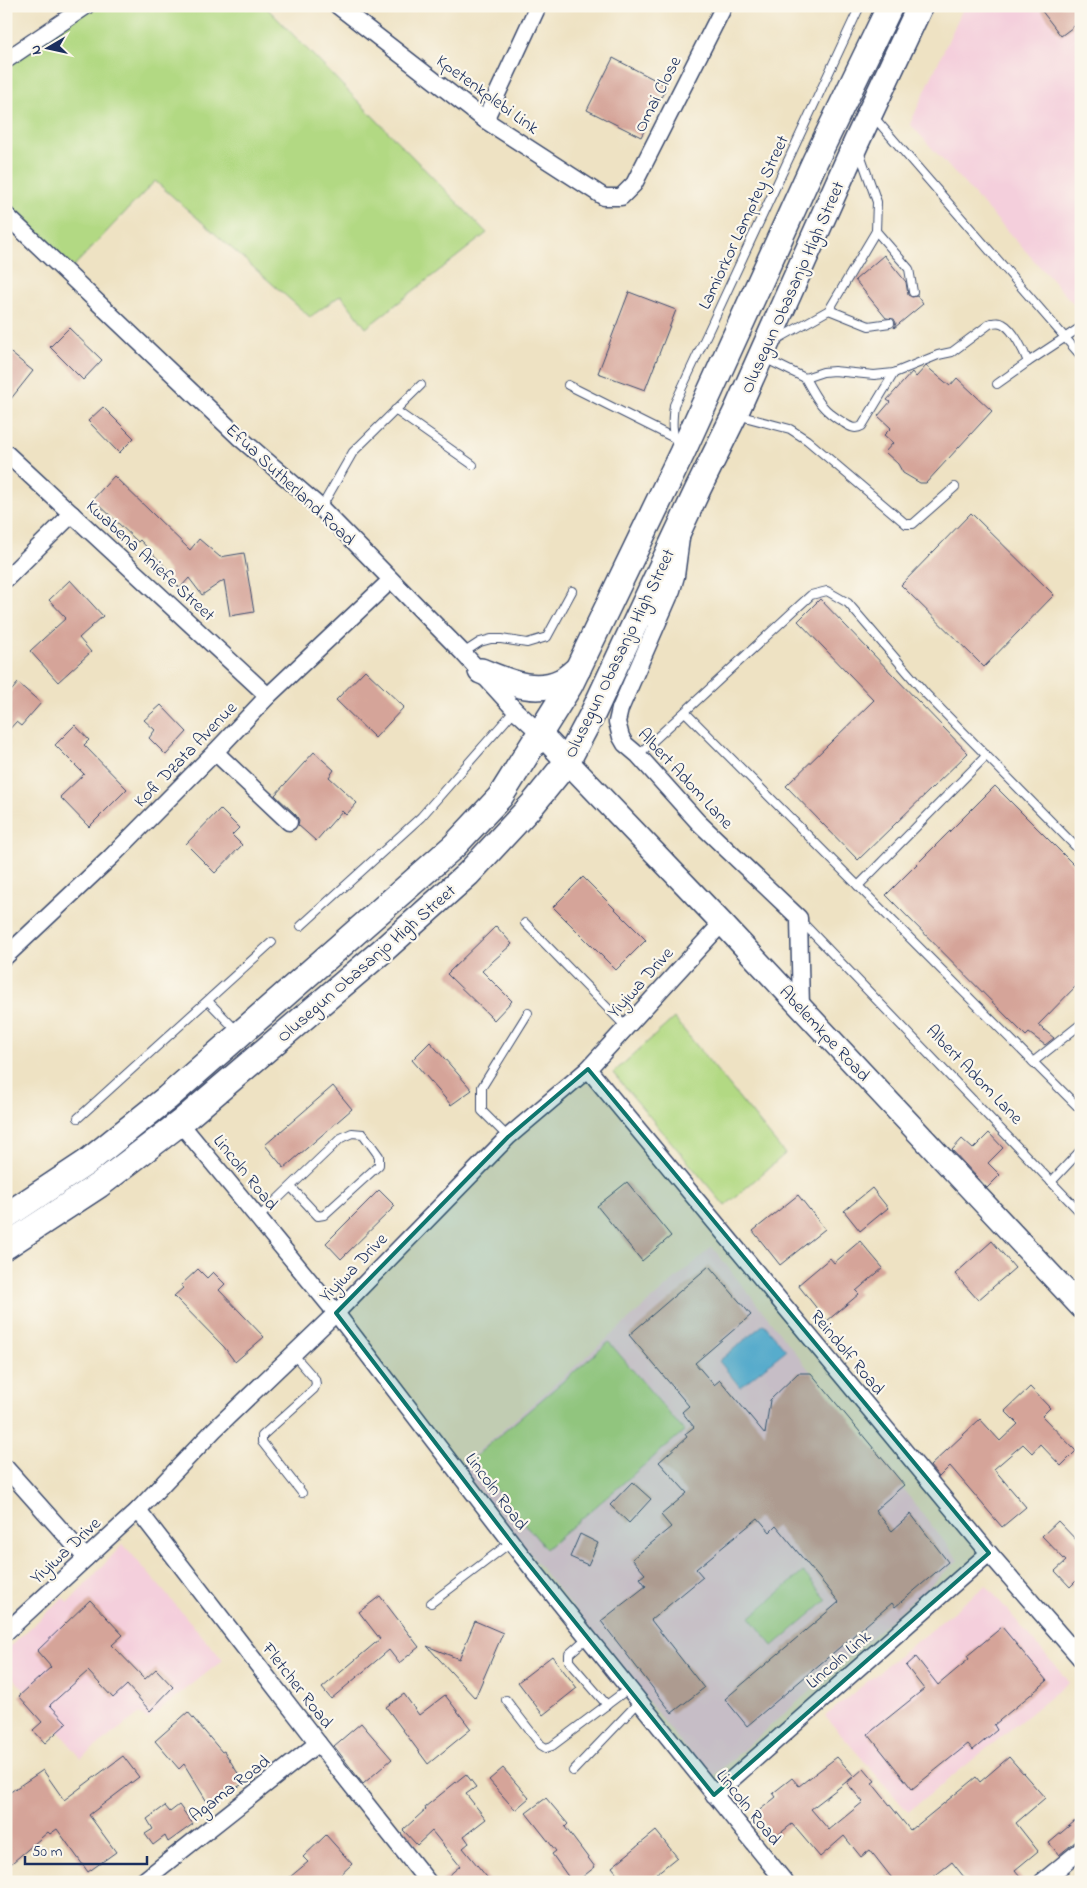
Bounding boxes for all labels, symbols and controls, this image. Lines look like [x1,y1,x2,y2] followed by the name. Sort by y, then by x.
[22,22,72,72] north arrow
[26,43,48,56] text: N
[430,49,544,142] street label: Kpetenkplebi Link
[628,51,690,138] street label: Omai Close
[693,131,797,314] street label: Lamiorkor Lamptey Street
[735,178,853,398] street label: Olusegun Obasanjo High Street
[219,418,360,553] street label: Efua Sutherland Road
[79,495,220,628] street label: Kwabena Aniefe Street
[559,545,684,763] street label: Olusegun Obasanjo High Street
[129,696,245,814] street label: Kofi Dzata Avenue
[631,723,739,837] street label: Albert Adom Lane
[272,879,463,1050] street label: Olusegun Obasanjo High Street
[602,941,681,1025] street label: Yiyiwa Drive
[772,980,875,1088] street label: Abelemkpe Road
[919,1020,1029,1132] street label: Albert Adom Lane
[206,1130,283,1217] street label: Lincoln Road
[314,1227,395,1309] street label: Yiyiwa Drive
[803,1305,890,1402] street label: Reindolf Road
[458,1448,533,1536] street label: Lincoln Road
[25,1511,108,1591] street label: Yiyiwa Drive
[801,1625,878,1696] street label: Lincoln Link
[254,1637,338,1735] street label: Fletcher Road
[184,1750,277,1830] street label: Agama Road
[709,1765,786,1852] street label: Lincoln Road
[25,1833,148,1865] scale bar
[32,1841,63,1863] text: 50 m

